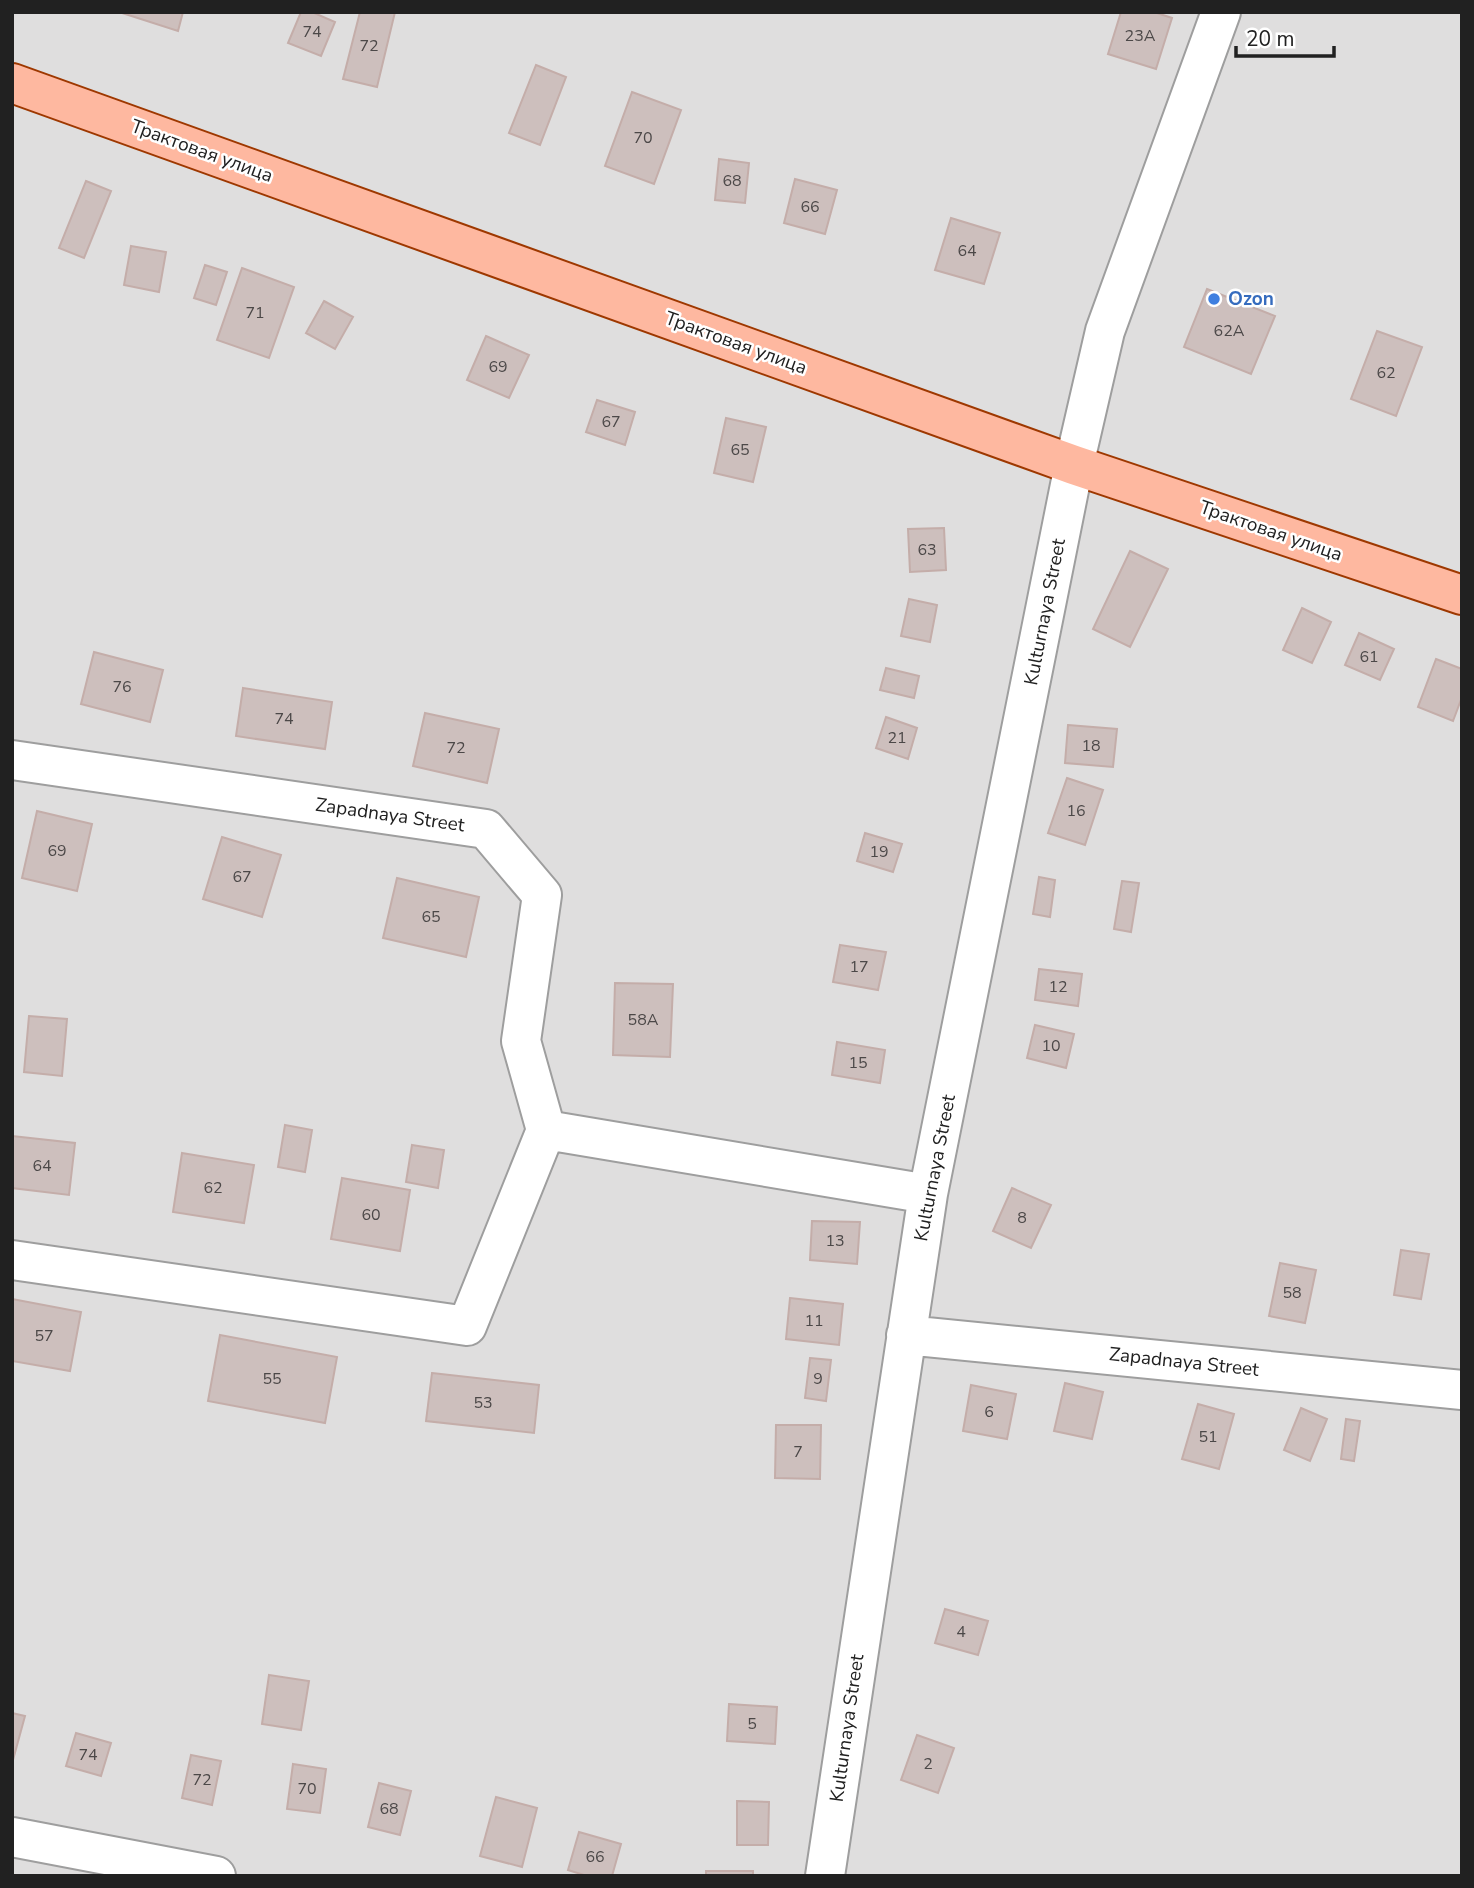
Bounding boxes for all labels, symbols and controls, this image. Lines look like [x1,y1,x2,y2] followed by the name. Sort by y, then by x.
[1236,14,1334,58] scale bar
[302,21,322,43] house number: 74
[1125,25,1156,47] house number: 23А
[1246,25,1295,53] text: 20 m
[359,35,379,57] house number: 72
[127,113,277,189] street label: Трактовая улица
[633,127,653,149] house number: 70
[722,170,742,192] house number: 68
[800,196,820,218] house number: 66
[957,240,977,262] house number: 64
[1228,286,1274,312] place label: Ozon
[1206,291,1222,307] marker: Ozon
[245,302,265,324] house number: 71
[661,305,811,381] street label: Трактовая улица
[1214,320,1245,342] house number: 62А
[488,356,508,378] house number: 69
[1376,362,1396,384] house number: 62
[601,411,621,433] house number: 67
[730,439,750,461] house number: 65
[1196,494,1346,568] street label: Трактовая улица
[1018,536,1072,688] street label: Kulturnaya Street
[917,539,937,561] house number: 63
[1359,646,1379,668] house number: 61
[112,676,132,698] house number: 76
[274,708,294,730] house number: 74
[887,727,907,749] house number: 21
[1081,735,1101,757] house number: 18
[446,737,466,759] house number: 72
[314,792,467,838] street label: Zapadnaya Street
[1066,800,1086,822] house number: 16
[47,840,67,862] house number: 69
[869,841,889,863] house number: 19
[232,866,252,888] house number: 67
[421,906,441,928] house number: 65
[849,956,869,978] house number: 17
[1048,976,1068,998] house number: 12
[628,1009,659,1031] house number: 58А
[1041,1035,1061,1057] house number: 10
[848,1052,868,1074] house number: 15
[908,1092,962,1244] street label: Kulturnaya Street
[32,1155,52,1177] house number: 64
[203,1177,223,1199] house number: 62
[361,1204,381,1226] house number: 60
[1017,1207,1027,1229] house number: 8
[825,1230,845,1252] house number: 13
[1282,1282,1302,1304] house number: 58
[804,1310,824,1332] house number: 11
[34,1325,54,1347] house number: 57
[1108,1341,1261,1383] street label: Zapadnaya Street
[262,1368,282,1390] house number: 55
[813,1368,823,1390] house number: 9
[473,1392,493,1414] house number: 53
[984,1401,994,1423] house number: 6
[1198,1426,1218,1448] house number: 51
[793,1441,803,1463] house number: 7
[956,1621,966,1643] house number: 4
[824,1652,870,1804] street label: Kulturnaya Street
[747,1713,757,1735] house number: 5
[78,1744,98,1766] house number: 74
[923,1753,933,1775] house number: 2
[192,1769,212,1791] house number: 72
[297,1778,317,1800] house number: 70
[379,1798,399,1820] house number: 68
[585,1846,605,1868] house number: 66

